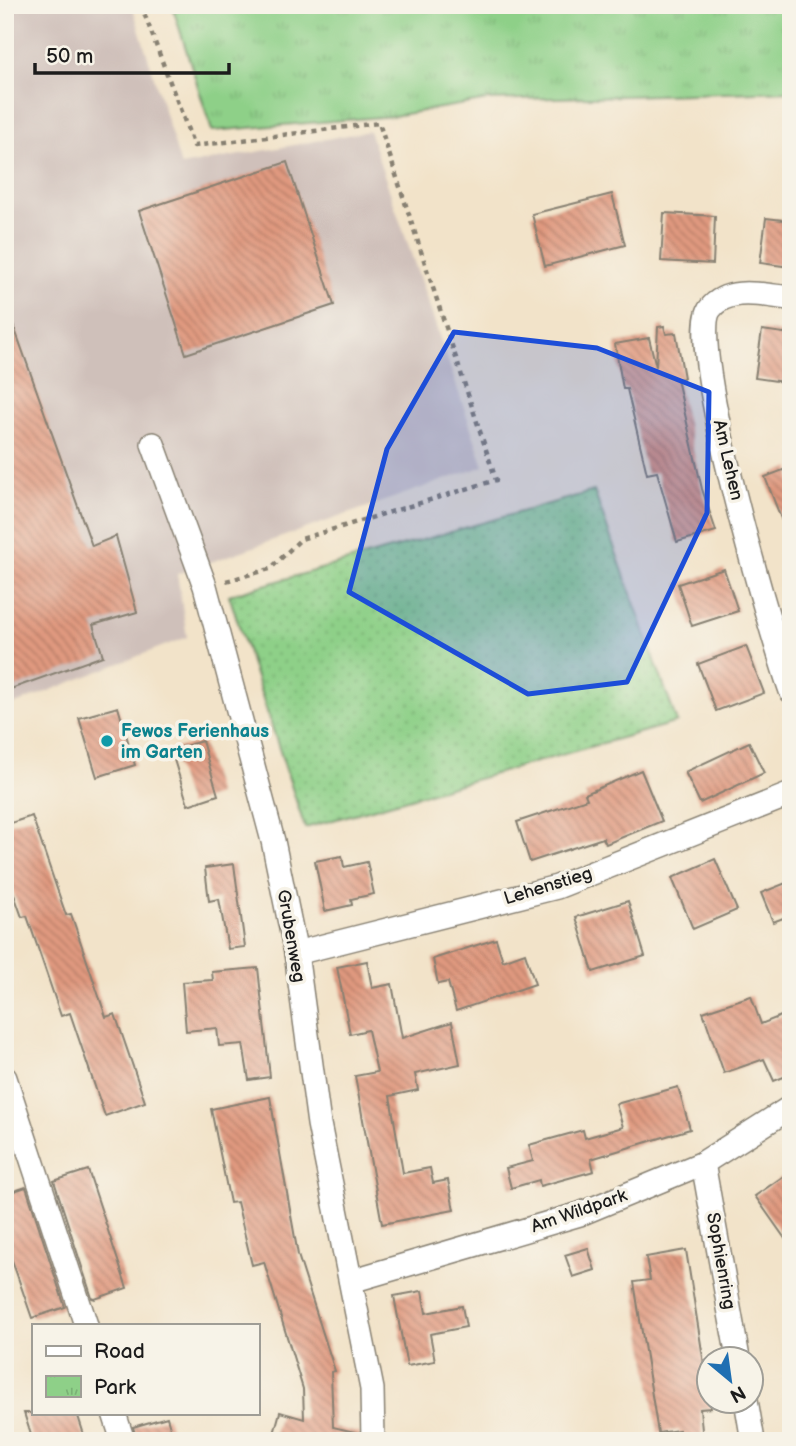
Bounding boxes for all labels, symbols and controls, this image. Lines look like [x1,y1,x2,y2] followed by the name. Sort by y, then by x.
[35,32,229,76] scale bar
[46,44,93,69] text: 50 m
[709,418,747,502] street label: Am Lehen
[121,721,269,763] place label: Fewos Ferienhaus im Garten
[99,733,115,749] marker: Fewos Ferienhaus im Garten
[501,863,595,909] street label: Lehenstieg
[273,888,309,984] street label: Grubenweg
[528,1185,630,1237] street label: Am Wildpark
[702,1211,740,1311] street label: Sophienring
[32,1324,259,1414] legend
[94,1339,145,1364] text: Road
[694,1344,764,1414] north arrow
[94,1375,137,1400] text: Park
[726,1380,749,1407] text: N

